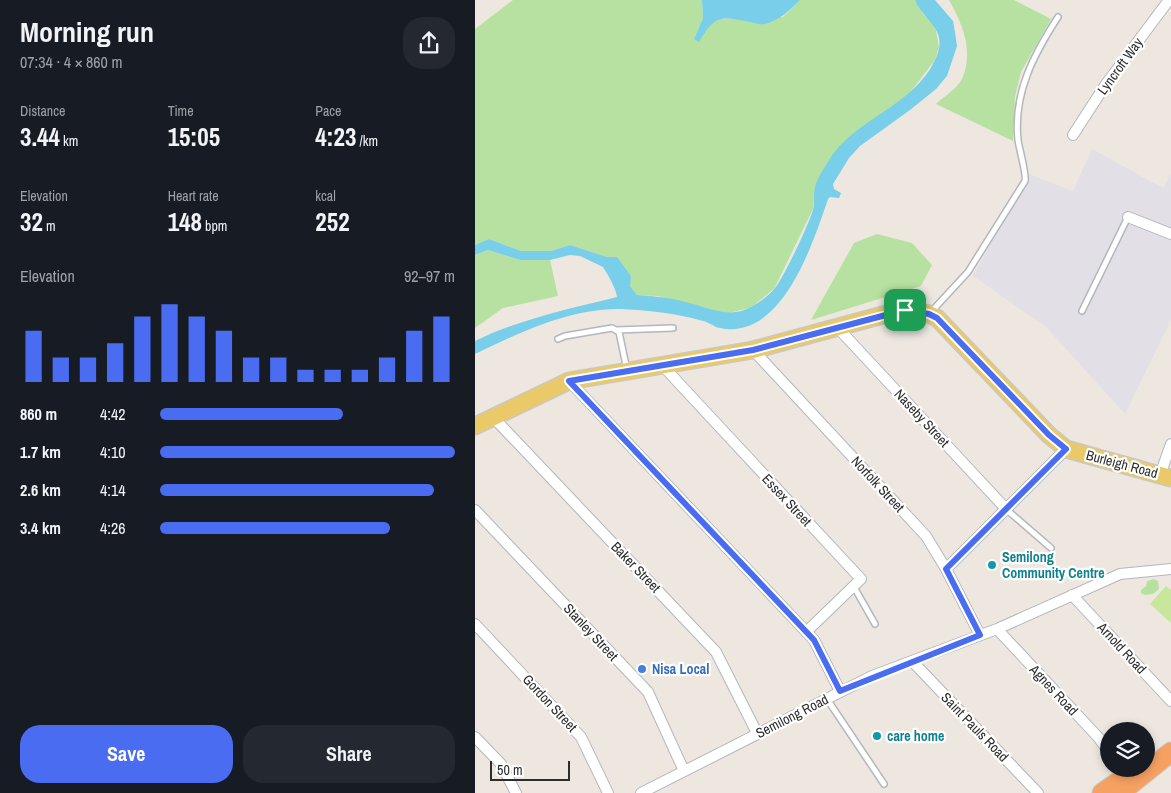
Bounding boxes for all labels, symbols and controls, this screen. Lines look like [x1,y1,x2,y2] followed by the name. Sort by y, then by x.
[20,13,154,51] text: Morning run
[403,17,455,69] button: share
[1093,34,1147,98] street label: Lyncroft Way
[20,51,123,73] text: 07:34 · 4 × 860 m
[20,102,65,120] text: Distance
[168,102,194,120] text: Time
[315,102,342,120] text: Pace
[20,120,60,154] text: 3.44
[168,120,220,154] text: 15:05
[315,120,356,154] text: 4:23
[60,132,78,150] text: km
[356,132,378,150] text: /km
[20,187,68,205] text: Elevation
[168,187,219,205] text: Heart rate
[315,187,336,205] text: kcal
[20,205,43,239] text: 32
[168,205,202,239] text: 148
[315,205,350,239] text: 252
[43,217,56,235] text: m
[202,217,227,235] text: bpm
[20,265,75,287] text: Elevation
[404,265,455,287] text: 92–97 m
[884,289,926,331] pin
[891,296,919,324] icon: arrive
[891,385,953,451] street label: Naseby Street
[20,403,57,425] text: 860 m
[100,403,126,425] text: 4:42
[20,441,61,463] text: 1.7 km
[100,441,126,463] text: 4:10
[1084,446,1160,482] street label: Burleigh Road
[847,452,909,516] street label: Norfolk Street
[758,470,816,530] street label: Essex Street
[20,479,61,501] text: 2.6 km
[100,479,126,501] text: 4:14
[20,517,61,539] text: 3.4 km
[100,517,126,539] text: 4:26
[607,538,665,596] street label: Baker Street
[1002,548,1105,582] place label: Semilong Community Centre
[986,559,998,571] marker: Semilong Community Centre
[560,599,622,665] street label: Stanley Street
[1093,618,1150,677] street label: Arnold Road
[652,660,709,678] place label: Nisa Local
[1025,660,1082,719] street label: Agnes Road
[636,663,648,675] marker: Nisa Local
[519,670,581,736] street label: Gordon Street
[937,689,1013,765] street label: Saint Pauls Road
[753,690,831,742] street label: Semilong Road
[1100,722,1155,777] map controls
[1100,722,1155,777] button: layers
[20,725,233,783] button: Save
[243,725,455,783] button: Share
[887,727,944,745] place label: care home
[871,730,883,742] marker: care home
[490,758,570,781] scale bar
[497,761,523,779] text: 50 m

